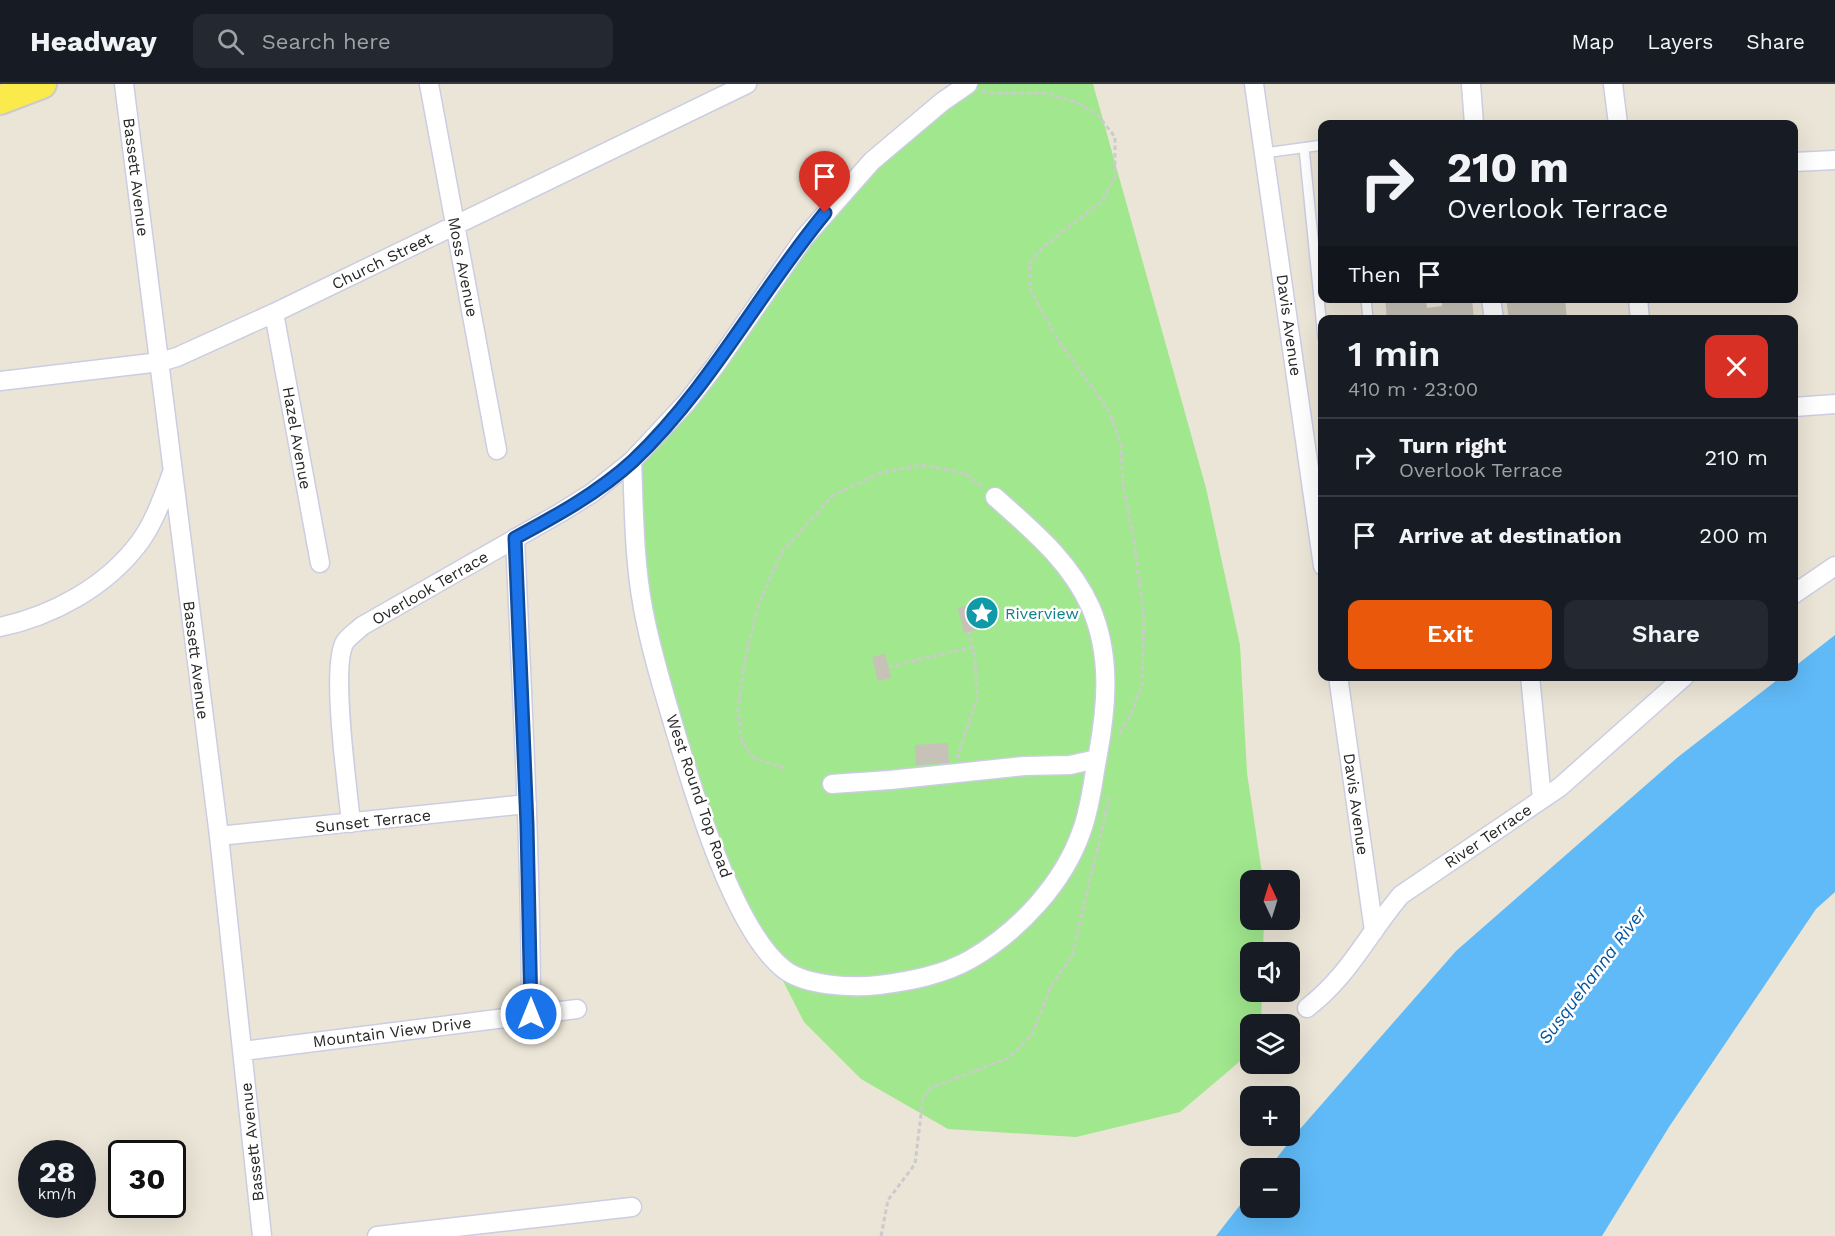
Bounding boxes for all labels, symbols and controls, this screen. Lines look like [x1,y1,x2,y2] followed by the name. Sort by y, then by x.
[193,14,613,68] search box
[30,25,157,58] text: Headway
[214,25,247,58] icon: search
[262,29,391,54] text: Search here
[1571,29,1614,54] text: Map
[1647,29,1713,54] text: Layers
[1746,29,1805,54] text: Share
[119,117,153,237] street label: Bassett Avenue
[1447,143,1569,192] text: 210 m
[1348,144,1426,222] icon: right
[799,151,850,213] pin
[808,160,841,193] icon: arrive
[1447,193,1668,225] text: Overlook Terrace
[444,215,482,319] street label: Moss Avenue
[329,228,436,294] street label: Church Street
[1413,258,1446,291] icon: arrive
[1348,262,1401,287] text: Then
[1272,273,1306,377] street label: Davis Avenue
[1348,333,1440,375] text: 1 min
[1705,335,1768,398] button: close
[1348,377,1478,401] text: 410 m · 23:00
[279,385,315,491] street label: Hazel Avenue
[1399,433,1506,458] text: Turn right
[1348,441,1381,474] icon: right
[1704,445,1768,470] text: 210 m
[1399,458,1563,482] text: Overlook Terrace
[1348,519,1381,552] icon: arrive
[1399,523,1622,548] text: Arrive at destination
[1699,523,1768,548] text: 200 m
[368,547,492,629] street label: Overlook Terrace
[964,595,1000,631] place icon: Riverview
[179,600,213,720] street label: Bassett Avenue
[1348,600,1552,669] button: Exit
[1564,600,1768,669] button: Share
[1005,604,1079,623] place label: Riverview
[662,712,736,880] street label: West Round Top Road
[1339,752,1373,856] street label: Davis Avenue
[1441,800,1535,872] street label: River Terrace
[314,805,432,837] street label: Sunset Terrace
[1240,870,1300,930] north arrow
[1240,870,1300,1218] map controls
[1534,901,1651,1048] water label: Susquehanna River
[1240,942,1300,1002] button: sound
[499,982,563,1046] position arrow
[312,1013,472,1051] street label: Mountain View Drive
[1240,1014,1300,1074] button: layers
[236,1082,268,1202] street label: Bassett Avenue
[1240,1086,1300,1146] button: +
[108,1140,186,1218] speed limit sign: 30
[39,1154,75,1189] text: 28
[1240,1158,1300,1218] button: −
[38,1185,76,1203] text: km/h

